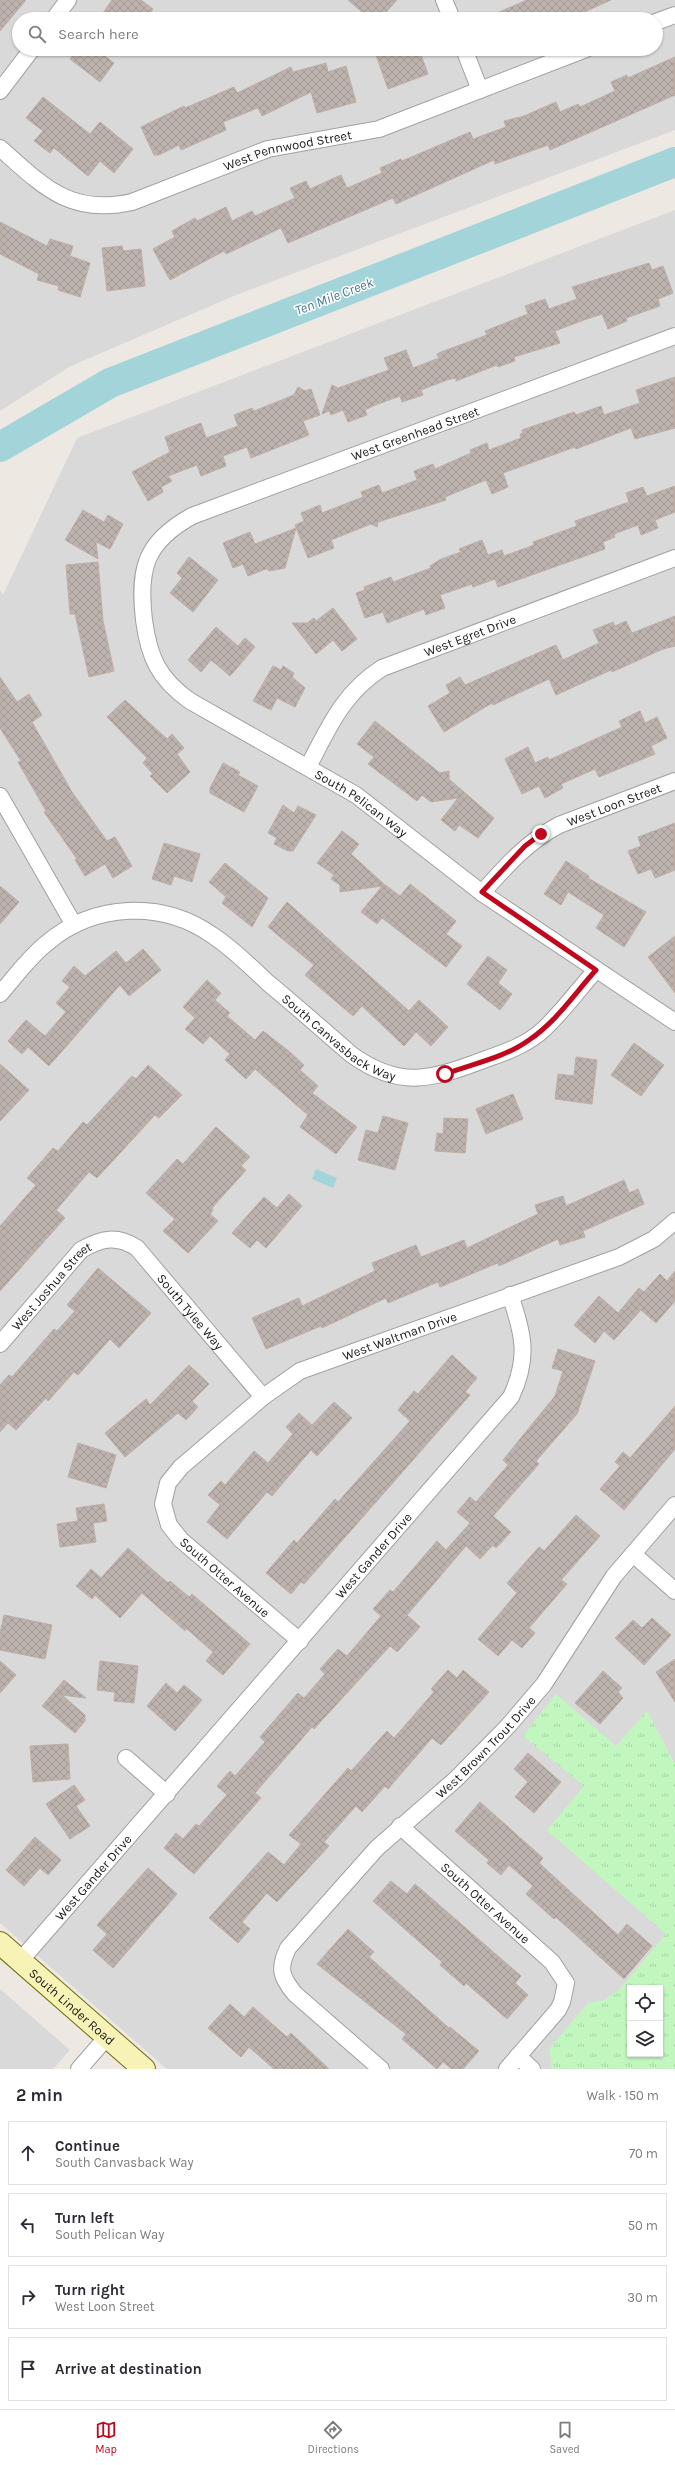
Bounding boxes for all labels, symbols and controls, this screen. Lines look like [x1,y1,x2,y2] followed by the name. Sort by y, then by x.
[12,12,663,56] search box
[26,23,48,45] icon: search
[58,25,139,43] text: Search here
[221,127,353,174] street label: West Pennwood Street
[293,273,377,319] water label: Ten Mile Creek
[349,403,481,464] street label: West Greenhead Street
[422,611,518,660] street label: West Egret Drive
[312,766,410,840] street label: South Pelican Way
[565,780,663,829] street label: West Loon Street
[532,825,550,843] route end
[279,991,397,1084] street label: South Canvasback Way
[436,1065,454,1083] route start
[9,1239,94,1333] street label: West Joshua Street
[154,1271,227,1353] street label: South Tylee Way
[340,1309,459,1363] street label: West Waltman Drive
[332,1509,415,1601] street label: West Gander Drive
[177,1534,273,1621] street label: South Otter Avenue
[433,1693,539,1801] street label: West Brown Trout Drive
[52,1831,135,1924] street label: West Gander Drive
[438,1859,533,1947] street label: South Otter Avenue
[26,1965,118,2048] street label: South Linder Road
[627,1985,663,2057] map controls
[627,1985,663,2021] button: locate
[627,2021,663,2057] button: layers
[16,2085,63,2105] text: 2 min
[587,2088,659,2103] text: Walk · 150 m
[55,2137,120,2155] text: Continue
[17,2142,39,2164] icon: ahead
[629,2146,658,2161] text: 70 m
[55,2155,194,2170] text: South Canvasback Way
[55,2209,114,2227] text: Turn left
[17,2214,39,2236] icon: left
[628,2218,658,2233] text: 50 m
[55,2227,164,2242] text: South Pelican Way
[55,2281,125,2299] text: Turn right
[17,2286,39,2308] icon: right
[627,2290,658,2305] text: 30 m
[55,2299,155,2314] text: West Loon Street
[17,2358,39,2380] icon: arrive
[55,2360,202,2378] text: Arrive at destination
[95,2419,117,2456] tab: Map
[307,2419,359,2456] tab: Directions
[549,2419,580,2456] tab: Saved

